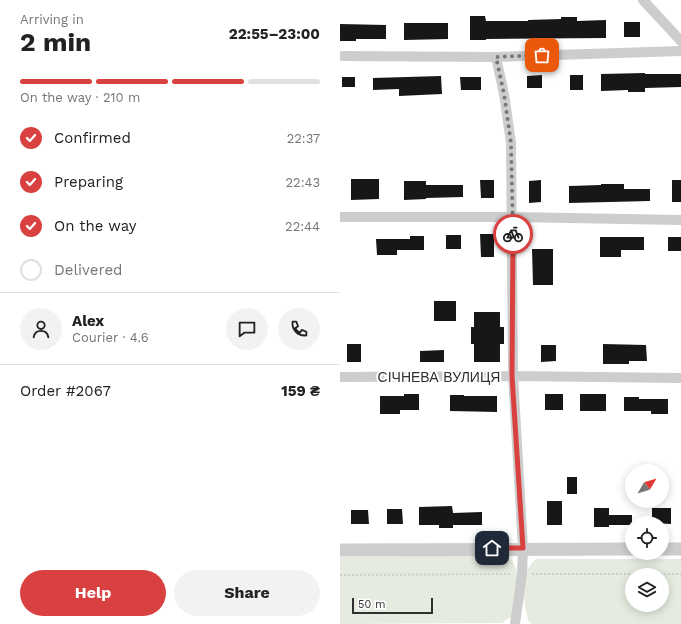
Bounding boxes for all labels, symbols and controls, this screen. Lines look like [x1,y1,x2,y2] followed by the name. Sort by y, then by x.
[20,12,84,27] text: Arriving in
[229,25,320,43] text: 22:55–23:00
[20,27,91,57] text: 2 min
[525,38,559,72] pin
[531,44,553,66] icon: bag
[20,90,140,105] text: On the way · 210 m
[20,127,42,149] icon: check
[54,129,131,147] text: Confirmed
[287,131,320,146] text: 22:37
[20,171,42,193] icon: check
[54,173,123,191] text: Preparing
[285,175,320,190] text: 22:43
[493,214,533,254] courier
[20,215,42,237] icon: check
[54,217,136,235] text: On the way
[285,219,320,234] text: 22:44
[502,223,524,245] icon: bike
[54,261,122,279] text: Delivered
[20,308,62,350] button: person
[226,308,268,350] button: chat
[278,308,320,350] button: phone
[72,312,104,330] text: Alex
[72,330,149,345] text: Courier · 4.6
[378,369,500,385] street label: СІЧНЕВА ВУЛИЦЯ
[20,382,111,400] text: Order #2067
[281,382,320,400] text: 159 ₴
[625,464,669,508] north arrow
[625,464,669,612] map controls
[625,516,669,560] button: locate
[475,531,509,565] pin
[481,537,503,559] icon: home
[625,568,669,612] button: layers
[20,570,166,616] button: Help
[174,570,320,616] button: Share
[352,596,433,615] scale bar
[358,598,385,611] text: 50 m

